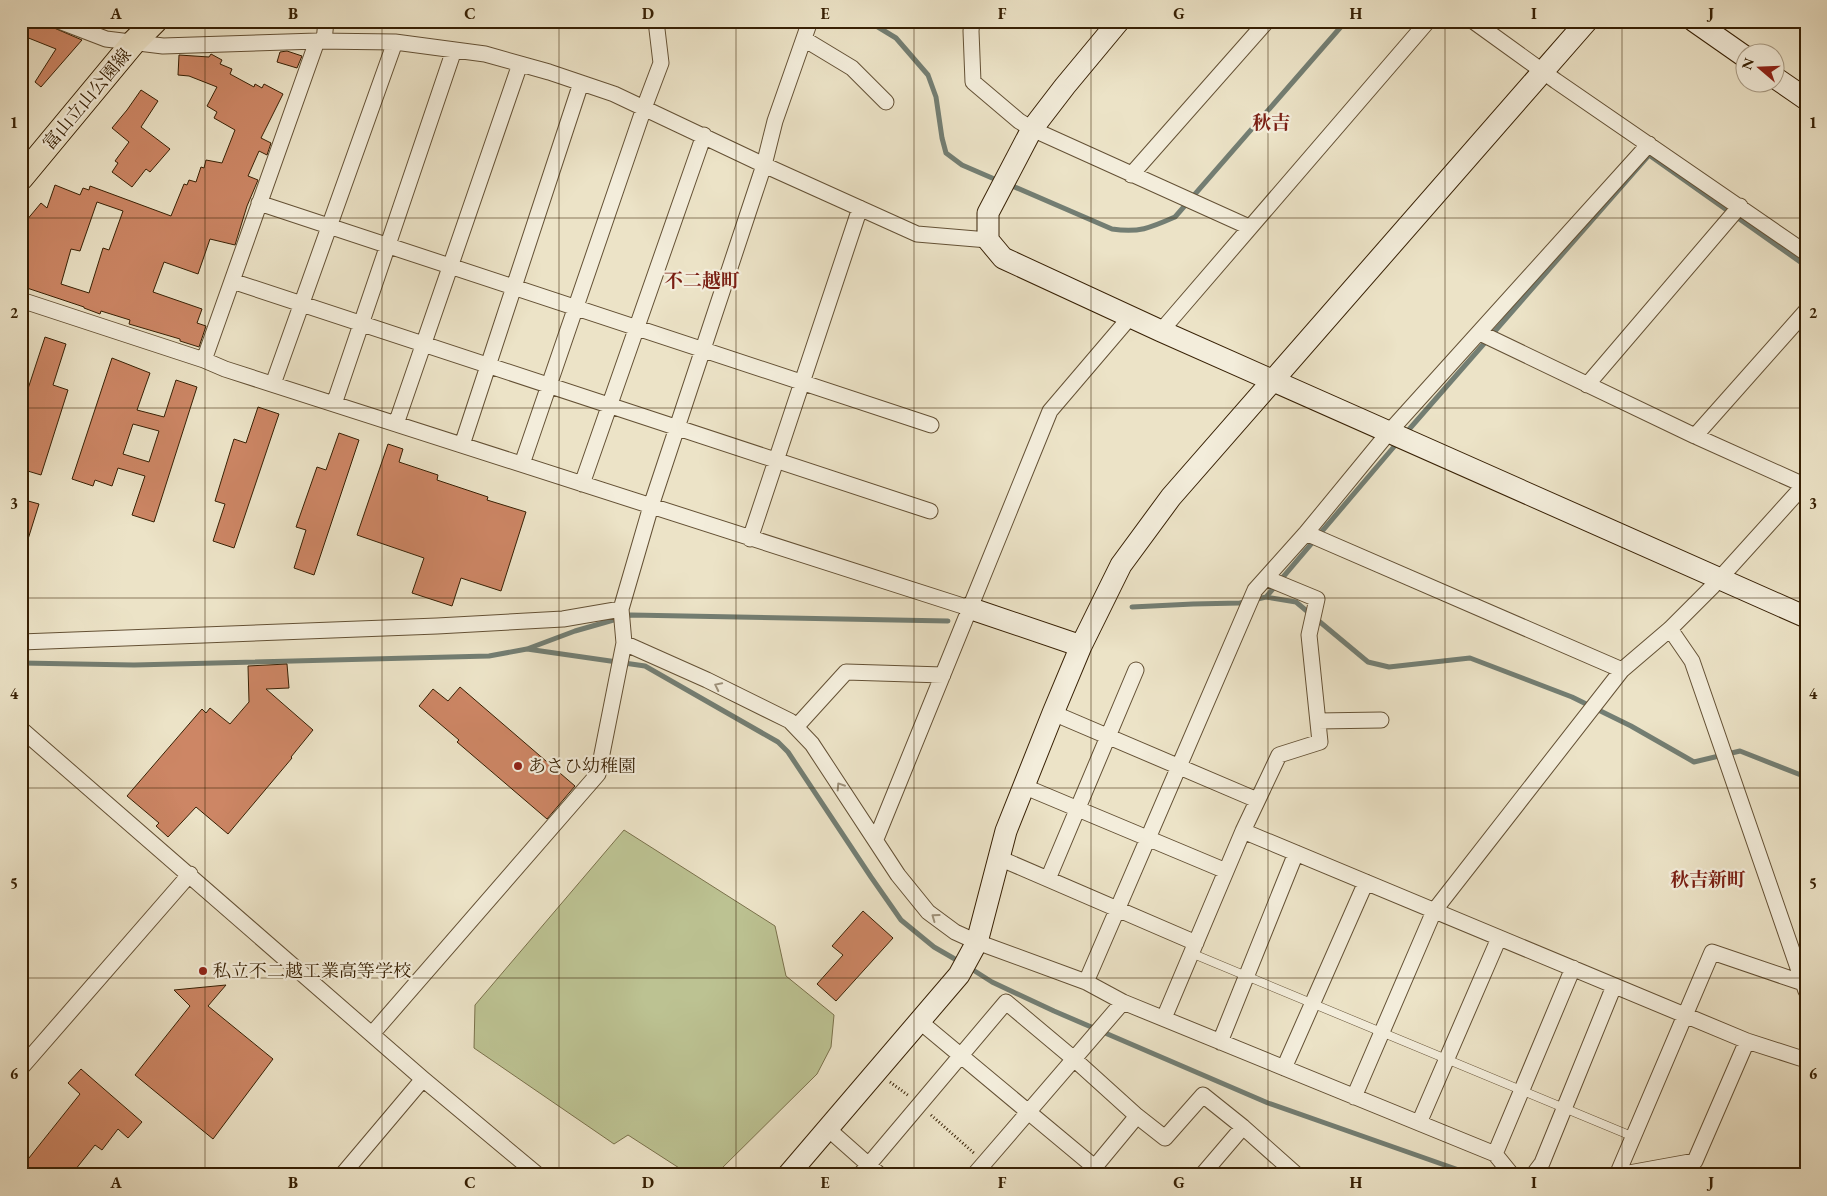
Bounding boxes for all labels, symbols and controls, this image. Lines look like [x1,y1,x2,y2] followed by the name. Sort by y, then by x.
[109,3,122,24] text: A
[288,3,298,24] text: B
[464,3,476,24] text: C
[642,3,654,24] text: D
[820,3,830,24] text: E
[998,3,1007,24] text: F
[1173,3,1185,24] text: G
[1350,3,1363,24] text: H
[1531,3,1537,24] text: I
[1706,3,1714,24] text: J
[1734,42,1784,92] north arrow
[37,43,136,154] street label: 富山立山公園線
[1737,55,1758,72] text: N
[1252,110,1290,135] district label: 秋吉
[10,112,18,133] text: 1
[1809,112,1817,133] text: 1
[664,268,740,293] district label: 不二越町
[10,302,19,323] text: 2
[1809,302,1818,323] text: 2
[10,493,18,514] text: 3
[1809,493,1817,514] text: 3
[714,682,723,692] one-way arrow
[10,683,19,704] text: 4
[1809,683,1818,704] text: 4
[528,754,636,777] place label: あさひ幼稚園
[512,760,524,772] marker: あさひ幼稚園
[837,783,846,792] one-way arrow
[1670,867,1746,892] district label: 秋吉新町
[10,873,18,894] text: 5
[1809,873,1817,894] text: 5
[932,915,941,923] one-way arrow
[213,959,411,982] place label: 私立不二越工業高等学校
[197,965,209,977] marker: 私立不二越工業高等学校
[10,1063,19,1084] text: 6
[1809,1063,1818,1084] text: 6
[109,1172,122,1193] text: A
[288,1172,298,1193] text: B
[464,1172,476,1193] text: C
[642,1172,654,1193] text: D
[820,1172,830,1193] text: E
[998,1172,1007,1193] text: F
[1173,1172,1185,1193] text: G
[1350,1172,1363,1193] text: H
[1531,1172,1537,1193] text: I
[1706,1172,1714,1193] text: J

